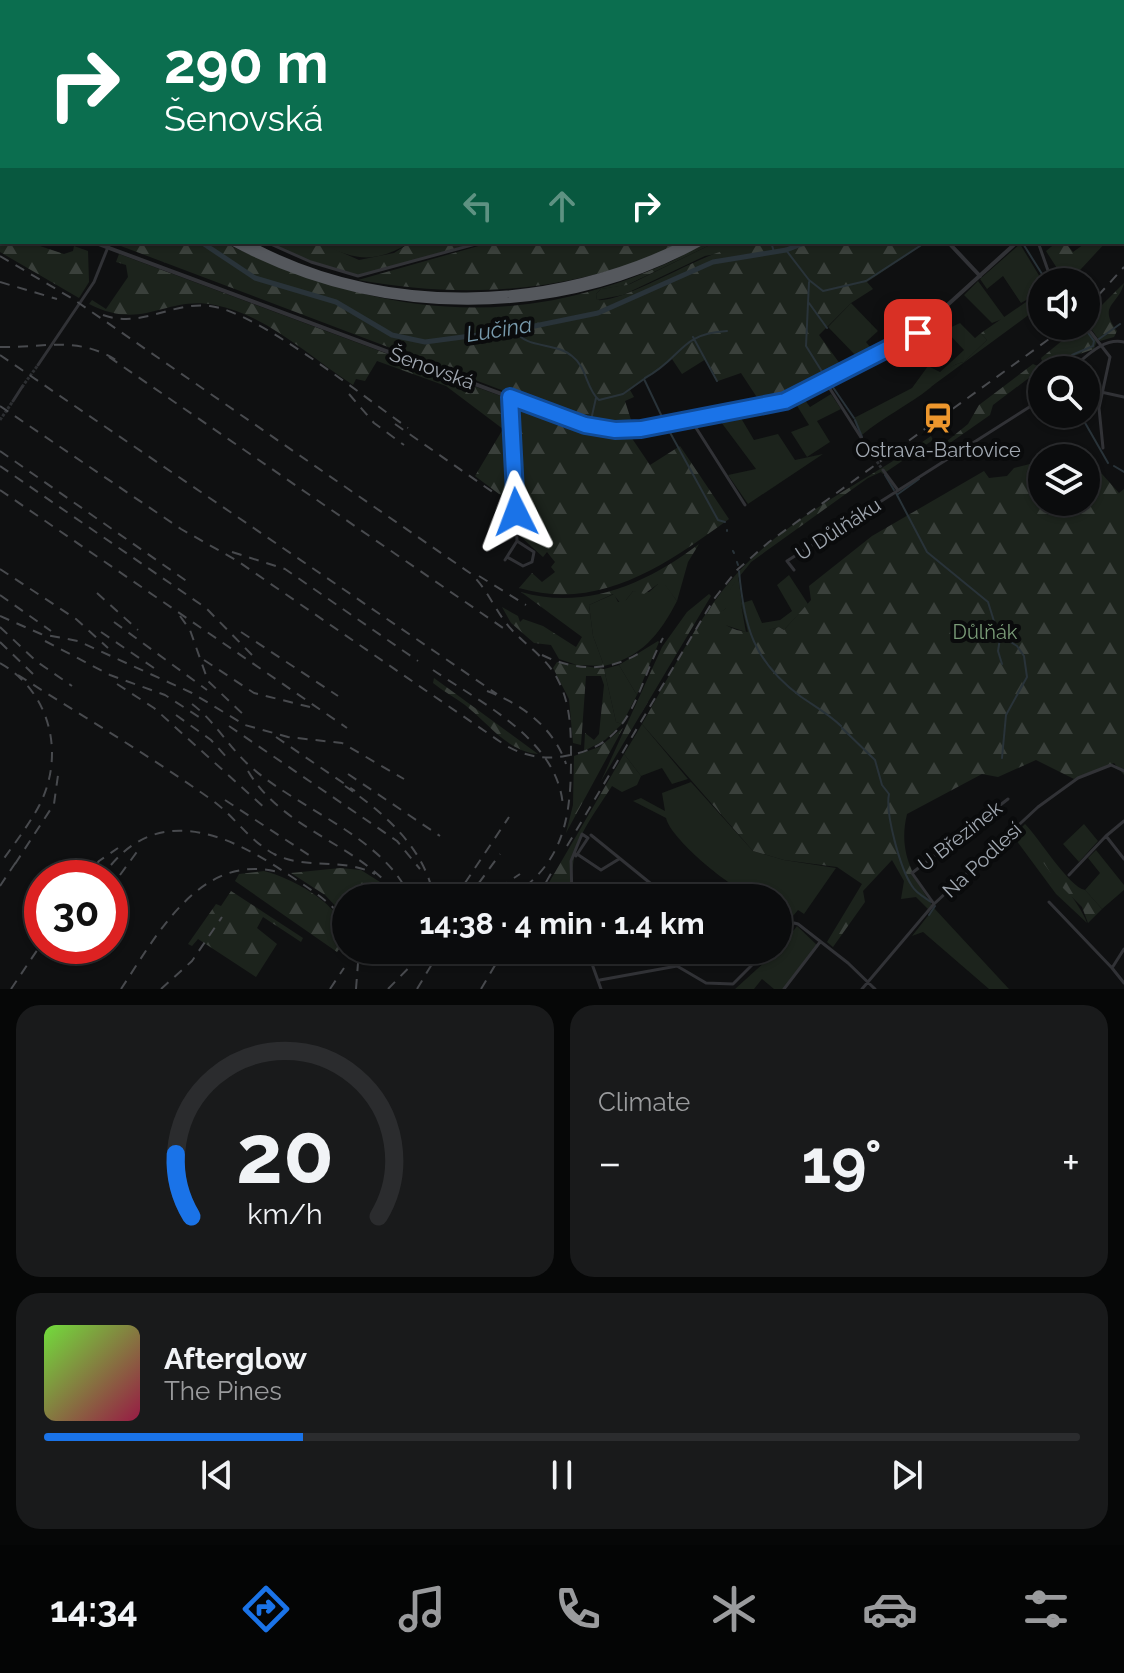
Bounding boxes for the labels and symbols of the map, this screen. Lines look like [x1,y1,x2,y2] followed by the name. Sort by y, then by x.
[884,299,952,367] pin
[464,311,534,347] water label: Lučina
[386,341,478,394] street label: Šenovská
[921,401,955,435] station icon: Ostrava-Bartovice
[855,438,1021,462] place label: Ostrava-Bartovice
[474,470,558,554] position arrow
[791,493,885,565] street label: U Důlňáku
[953,620,1018,644] park label: Důlňák
[913,796,1007,876] street label: U Březinek
[938,817,1027,903] street label: Na Podlesí
[24,860,128,964] speed limit sign: 30

